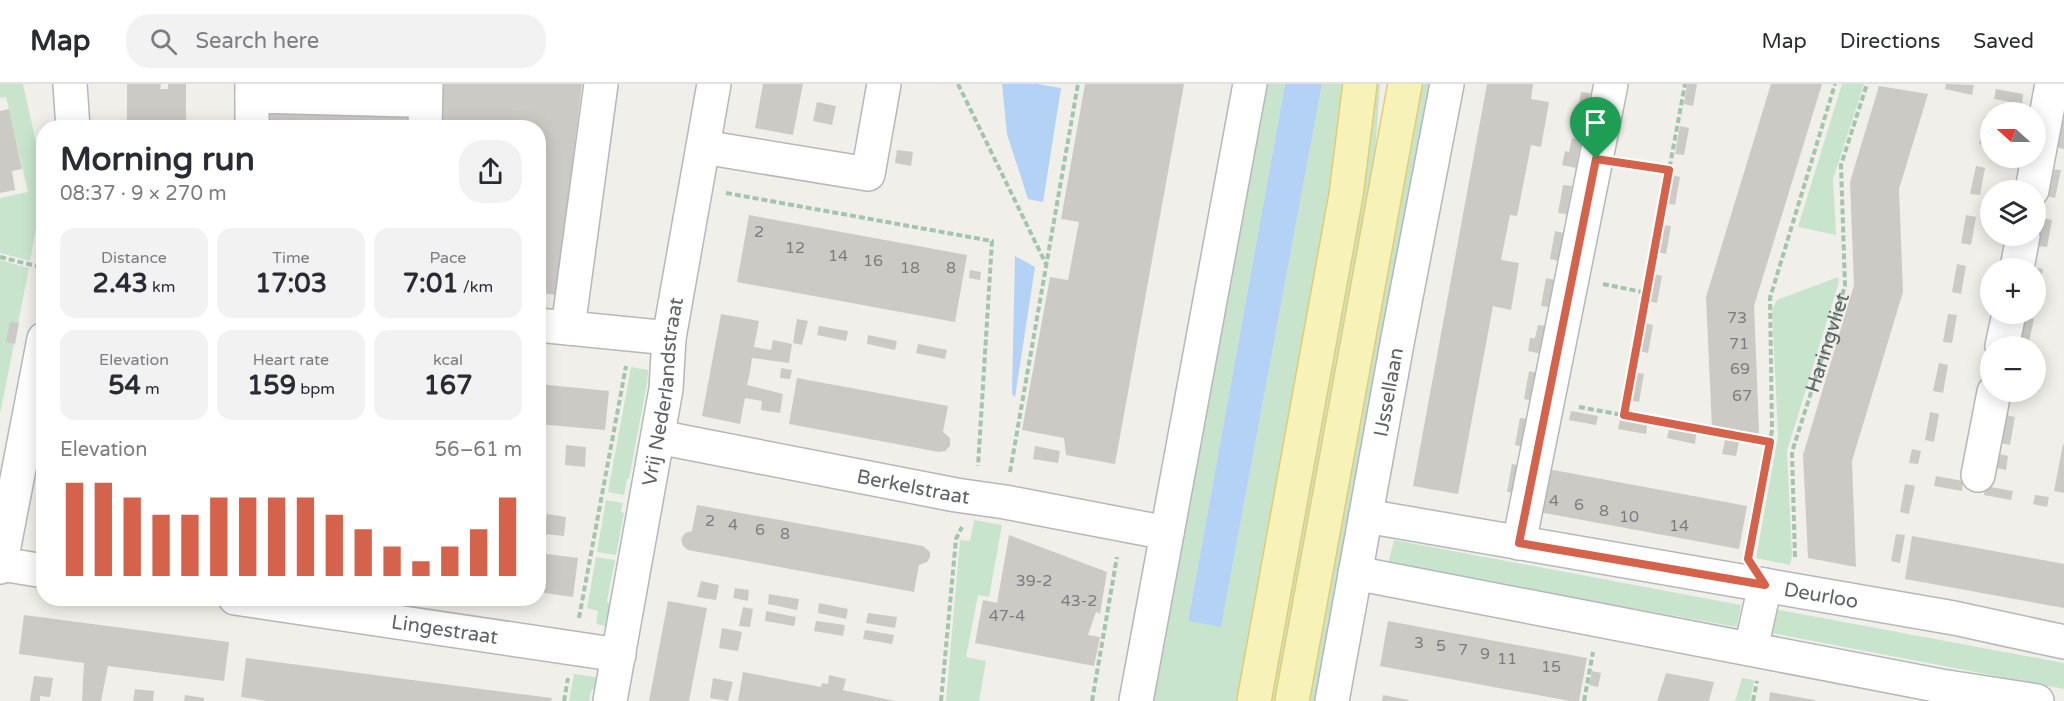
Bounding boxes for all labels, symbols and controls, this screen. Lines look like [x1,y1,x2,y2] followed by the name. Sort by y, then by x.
[126,14,546,68] search box
[30,24,90,58] text: Map
[147,25,180,58] icon: search
[195,28,319,54] text: Search here
[1761,29,1807,54] text: Map
[1840,29,1940,54] text: Directions
[1973,29,2034,54] text: Saved
[1570,97,1621,159] pin
[1980,102,2046,168] north arrow
[1980,102,2046,402] map controls
[1579,106,1612,139] icon: arrive
[60,140,255,179] text: Morning run
[459,140,522,203] button: share
[1980,180,2046,246] button: layers
[60,182,227,206] text: 08:37 · 9 × 270 m
[754,222,764,242] house number: 2
[785,238,805,258] house number: 12
[828,246,848,266] house number: 14
[101,248,167,268] text: Distance
[272,248,310,268] text: Time
[430,248,466,268] text: Pace
[863,251,883,271] house number: 16
[900,258,920,278] house number: 18
[946,258,956,278] house number: 8
[1980,258,2046,324] button: +
[93,268,148,299] text: 2.43
[255,268,327,299] text: 17:03
[403,268,459,299] text: 7:01
[148,277,175,297] text: km
[459,277,493,297] text: /km
[1801,290,1855,396] street label: Haringvliet
[638,295,689,488] street label: Vrij Nederlandstraat
[1727,308,1747,328] house number: 73
[1729,334,1749,354] house number: 71
[1980,336,2046,402] button: −
[1369,346,1409,439] street label: IJssellaan
[99,350,169,370] text: Elevation
[253,350,329,370] text: Heart rate
[433,350,463,370] text: kcal
[1730,359,1750,379] house number: 69
[108,370,141,401] text: 54
[247,370,296,401] text: 159
[424,370,472,401] text: 167
[141,379,160,399] text: m
[296,379,335,399] text: bpm
[1732,386,1752,406] house number: 67
[60,438,147,462] text: Elevation
[435,438,522,462] text: 56–61 m
[855,465,971,510] street label: Berkelstraat
[1549,491,1559,511] house number: 4
[1574,495,1584,515] house number: 6
[1599,501,1609,521] house number: 8
[1619,507,1639,527] house number: 10
[705,511,715,531] house number: 2
[728,515,738,535] house number: 4
[1669,516,1689,536] house number: 14
[755,520,765,540] house number: 6
[780,524,790,544] house number: 8
[1016,571,1052,591] house number: 39-2
[1782,578,1860,614] street label: Deurloo
[1061,591,1097,611] house number: 43-2
[989,606,1025,626] house number: 47-4
[390,610,500,650] street label: Lingestraat
[1414,633,1424,653] house number: 3
[1436,636,1446,656] house number: 5
[1458,640,1468,660] house number: 7
[1480,644,1490,664] house number: 9
[1497,649,1517,669] house number: 11
[1541,657,1561,677] house number: 15

